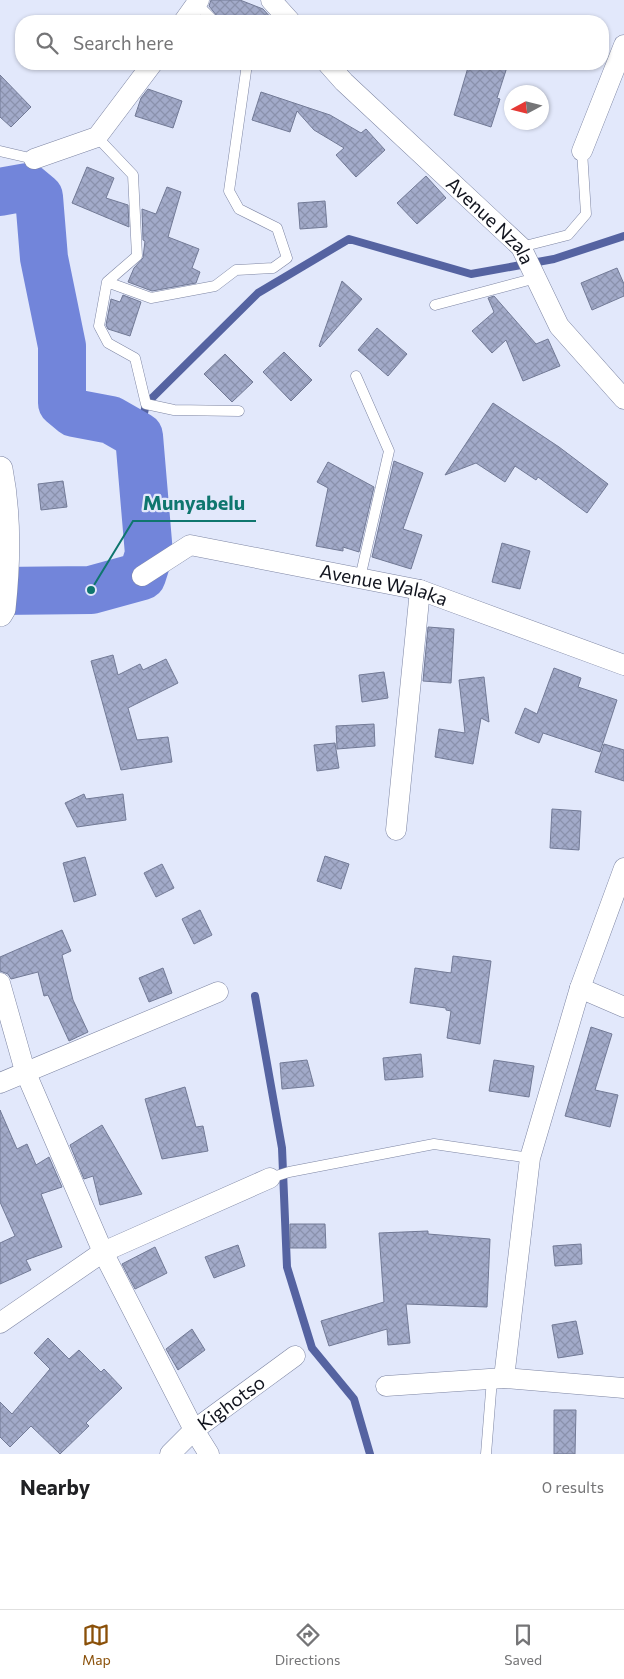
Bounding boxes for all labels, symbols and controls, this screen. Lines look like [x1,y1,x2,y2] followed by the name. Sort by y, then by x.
[15,15,609,70] search box
[33,29,61,57] icon: search
[73,31,173,54] text: Search here
[504,85,549,130] north arrow
[442,172,539,268] street label: Avenue Nzala
[133,486,256,521] callout: Munyabelu
[143,490,245,514] text: Munyabelu
[318,559,451,610] street label: Avenue Walaka
[193,1370,269,1435] street label: Kighotso
[20,1474,90,1499] text: Nearby
[542,1477,604,1496] text: 0 results
[82,1621,111,1668] tab: Map
[275,1621,340,1668] tab: Directions
[504,1621,542,1668] tab: Saved

